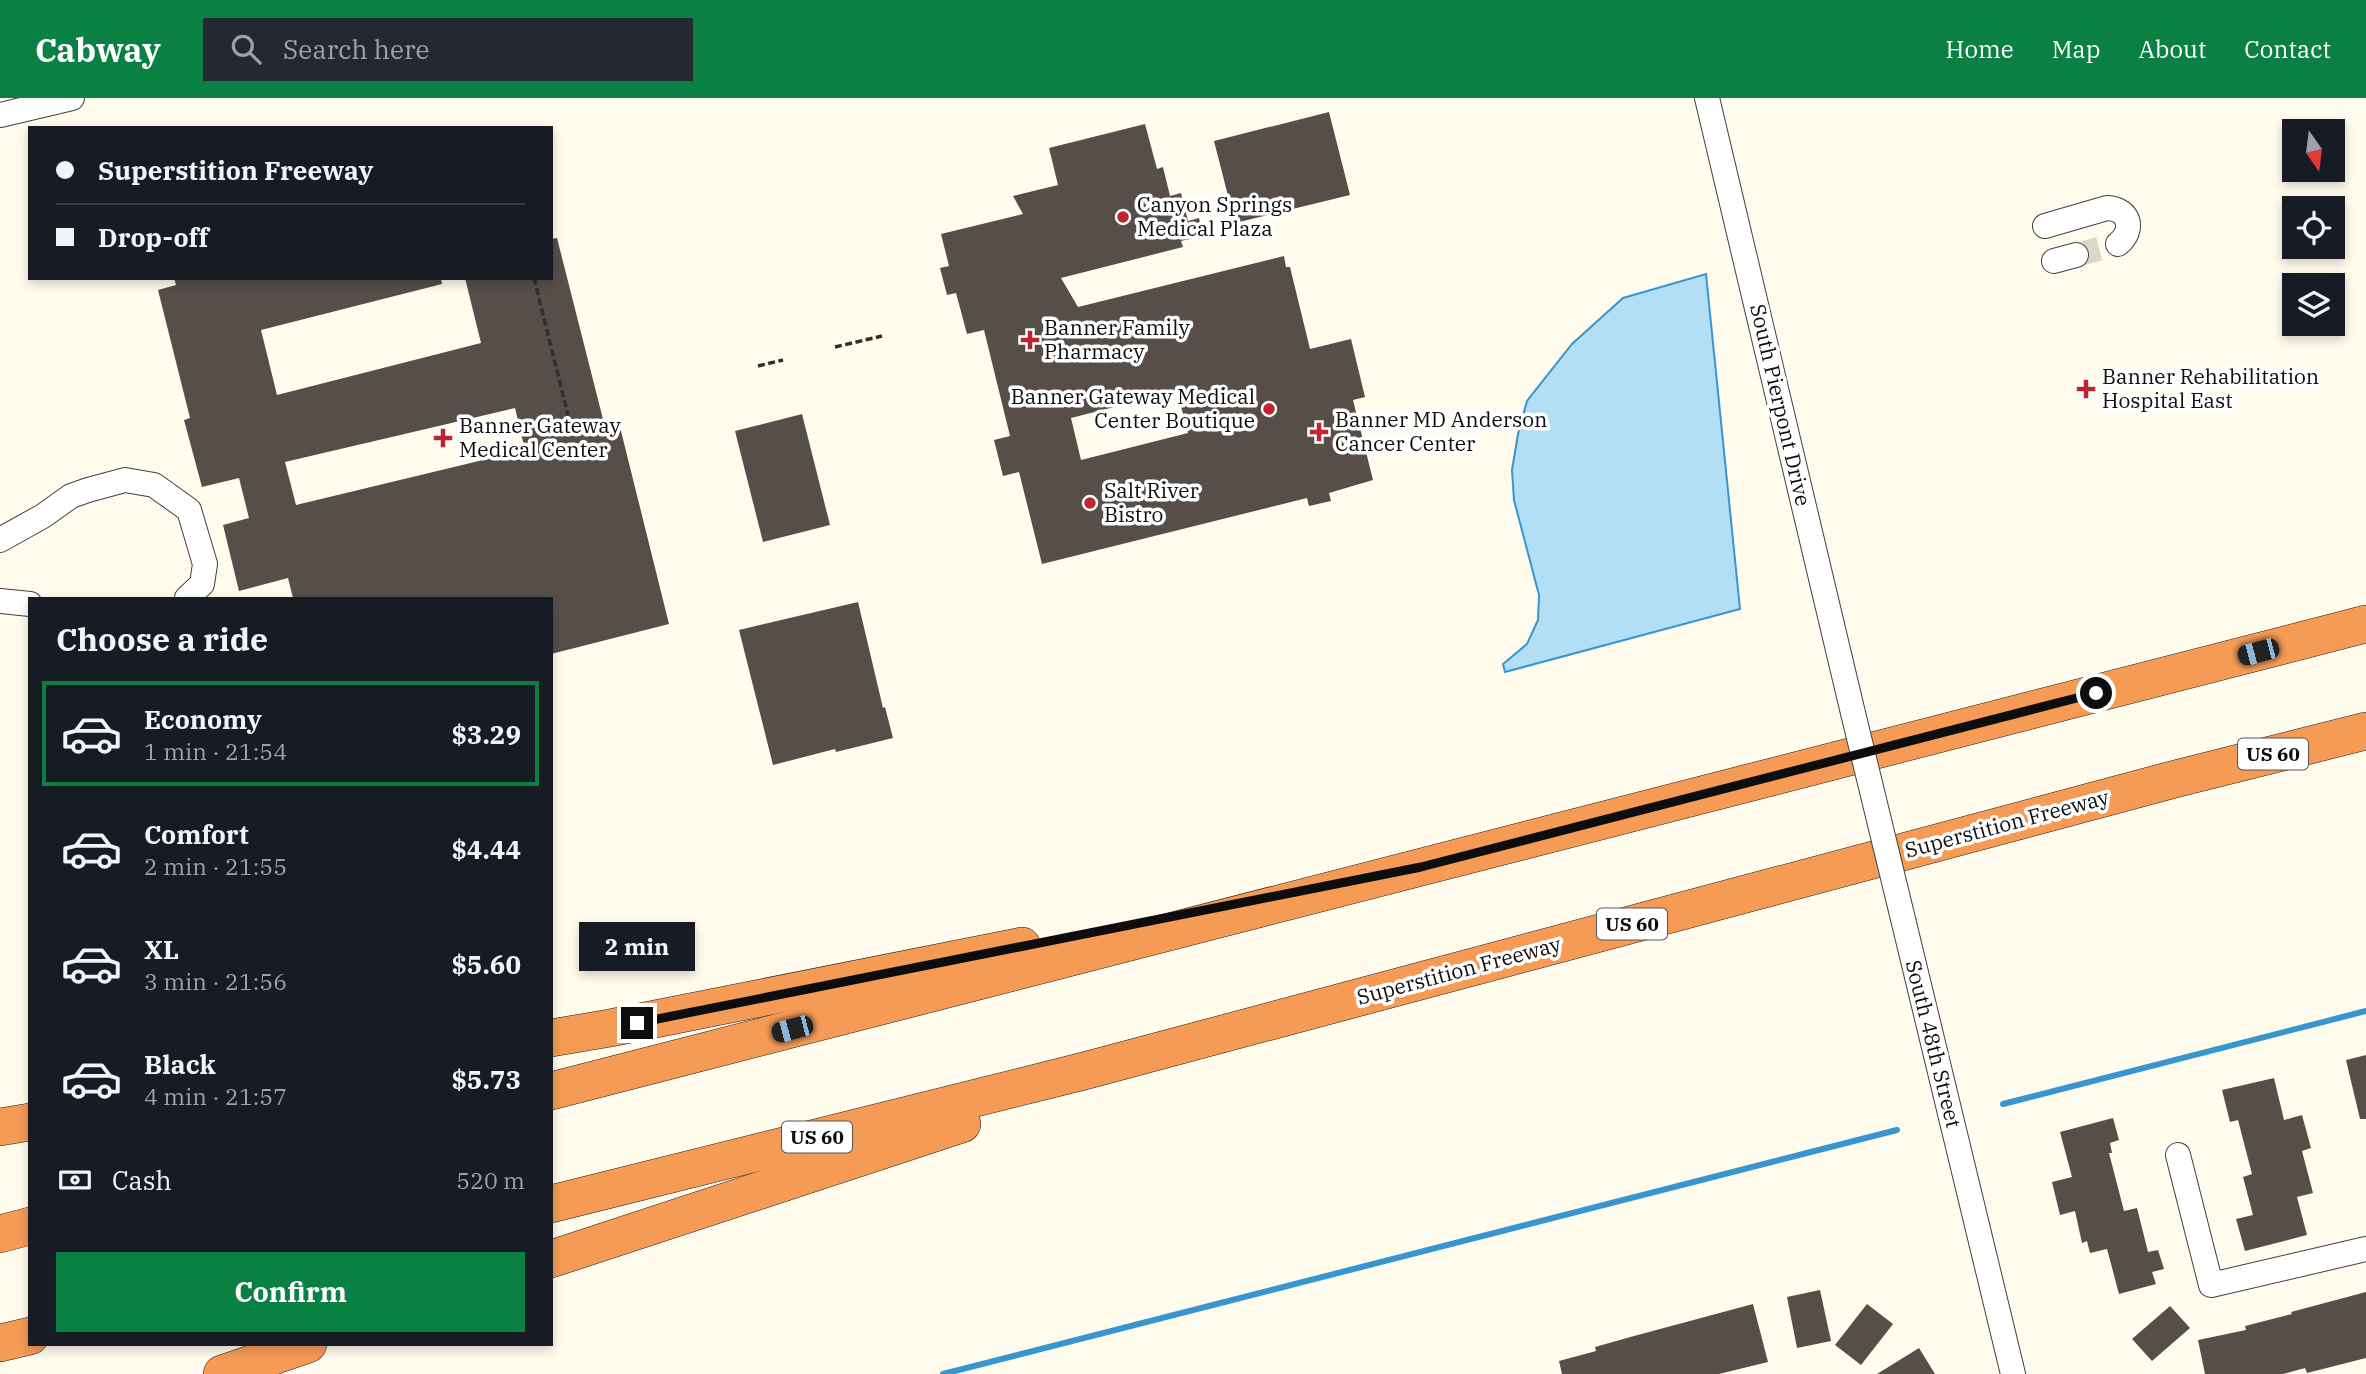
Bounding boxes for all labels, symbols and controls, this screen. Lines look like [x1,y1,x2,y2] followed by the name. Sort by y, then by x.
[203,18,693,81] search box
[35,28,161,71] text: Cabway
[227,30,265,68] icon: search
[283,32,429,66] text: Search here
[1946,33,2014,65] text: Home
[2052,33,2100,65] text: Map
[2138,33,2206,65] text: About
[2244,33,2331,65] text: Contact
[2282,119,2345,182] north arrow
[2282,119,2345,336] map controls
[98,153,373,187] text: Superstition Freeway
[1137,190,1292,242] place label: Canyon Springs Medical Plaza
[2282,196,2345,259] button: locate
[1115,209,1131,225] marker: Canyon Springs Medical Plaza
[98,220,209,254] text: Drop-off
[2282,273,2345,336] button: layers
[1744,301,1818,509] street label: South Pierpont Drive
[1044,313,1191,365] place label: Banner Family Pharmacy
[1022,332,1038,348] marker: Banner Family Pharmacy
[2102,362,2319,414] place label: Banner Rehabilitation Hospital East
[2076,379,2096,399] marker: Banner Rehabilitation Hospital East
[1011,382,1255,434] place label: Banner Gateway Medical Center Boutique
[1261,401,1277,417] marker: Banner Gateway Medical Center Boutique
[1335,405,1547,457] place label: Banner MD Anderson Cancer Center
[459,411,621,463] place label: Banner Gateway Medical Center
[1309,422,1329,442] marker: Banner MD Anderson Cancer Center
[433,428,453,448] marker: Banner Gateway Medical Center
[1104,476,1199,528] place label: Salt River Bistro
[1082,495,1098,511] marker: Salt River Bistro
[56,618,268,660] text: Choose a ride
[2235,636,2282,668] car
[2080,677,2112,709] route start
[60,702,123,765] icon: car
[144,702,262,736] text: Economy
[451,717,521,751] text: $3.29
[144,736,287,766] text: 1 min · 21:54
[2238,738,2308,769] road number: US 60
[1902,782,2113,864] street label: Superstition Freeway
[60,817,123,880] icon: car
[144,817,249,851] text: Comfort
[451,832,521,866] text: $4.44
[144,851,287,881] text: 2 min · 21:55
[1597,908,1667,940] road number: US 60
[579,922,695,970] callout: 2 min
[1354,929,1565,1011] street label: Superstition Freeway
[605,931,669,961] text: 2 min
[60,932,123,995] icon: car
[144,932,179,966] text: XL
[451,947,521,981] text: $5.60
[1900,957,1968,1131] street label: South 48th Street
[144,966,287,996] text: 3 min · 21:56
[621,1007,653,1039] route end
[769,1013,816,1045] car
[60,1047,123,1110] icon: car
[144,1047,216,1081] text: Black
[451,1062,521,1096] text: $5.73
[144,1081,287,1111] text: 4 min · 21:57
[782,1121,852,1152] road number: US 60
[56,1161,94,1199] icon: cash
[112,1163,172,1197] text: Cash
[456,1165,525,1195] text: 520 m
[56,1252,525,1332] button: Confirm

